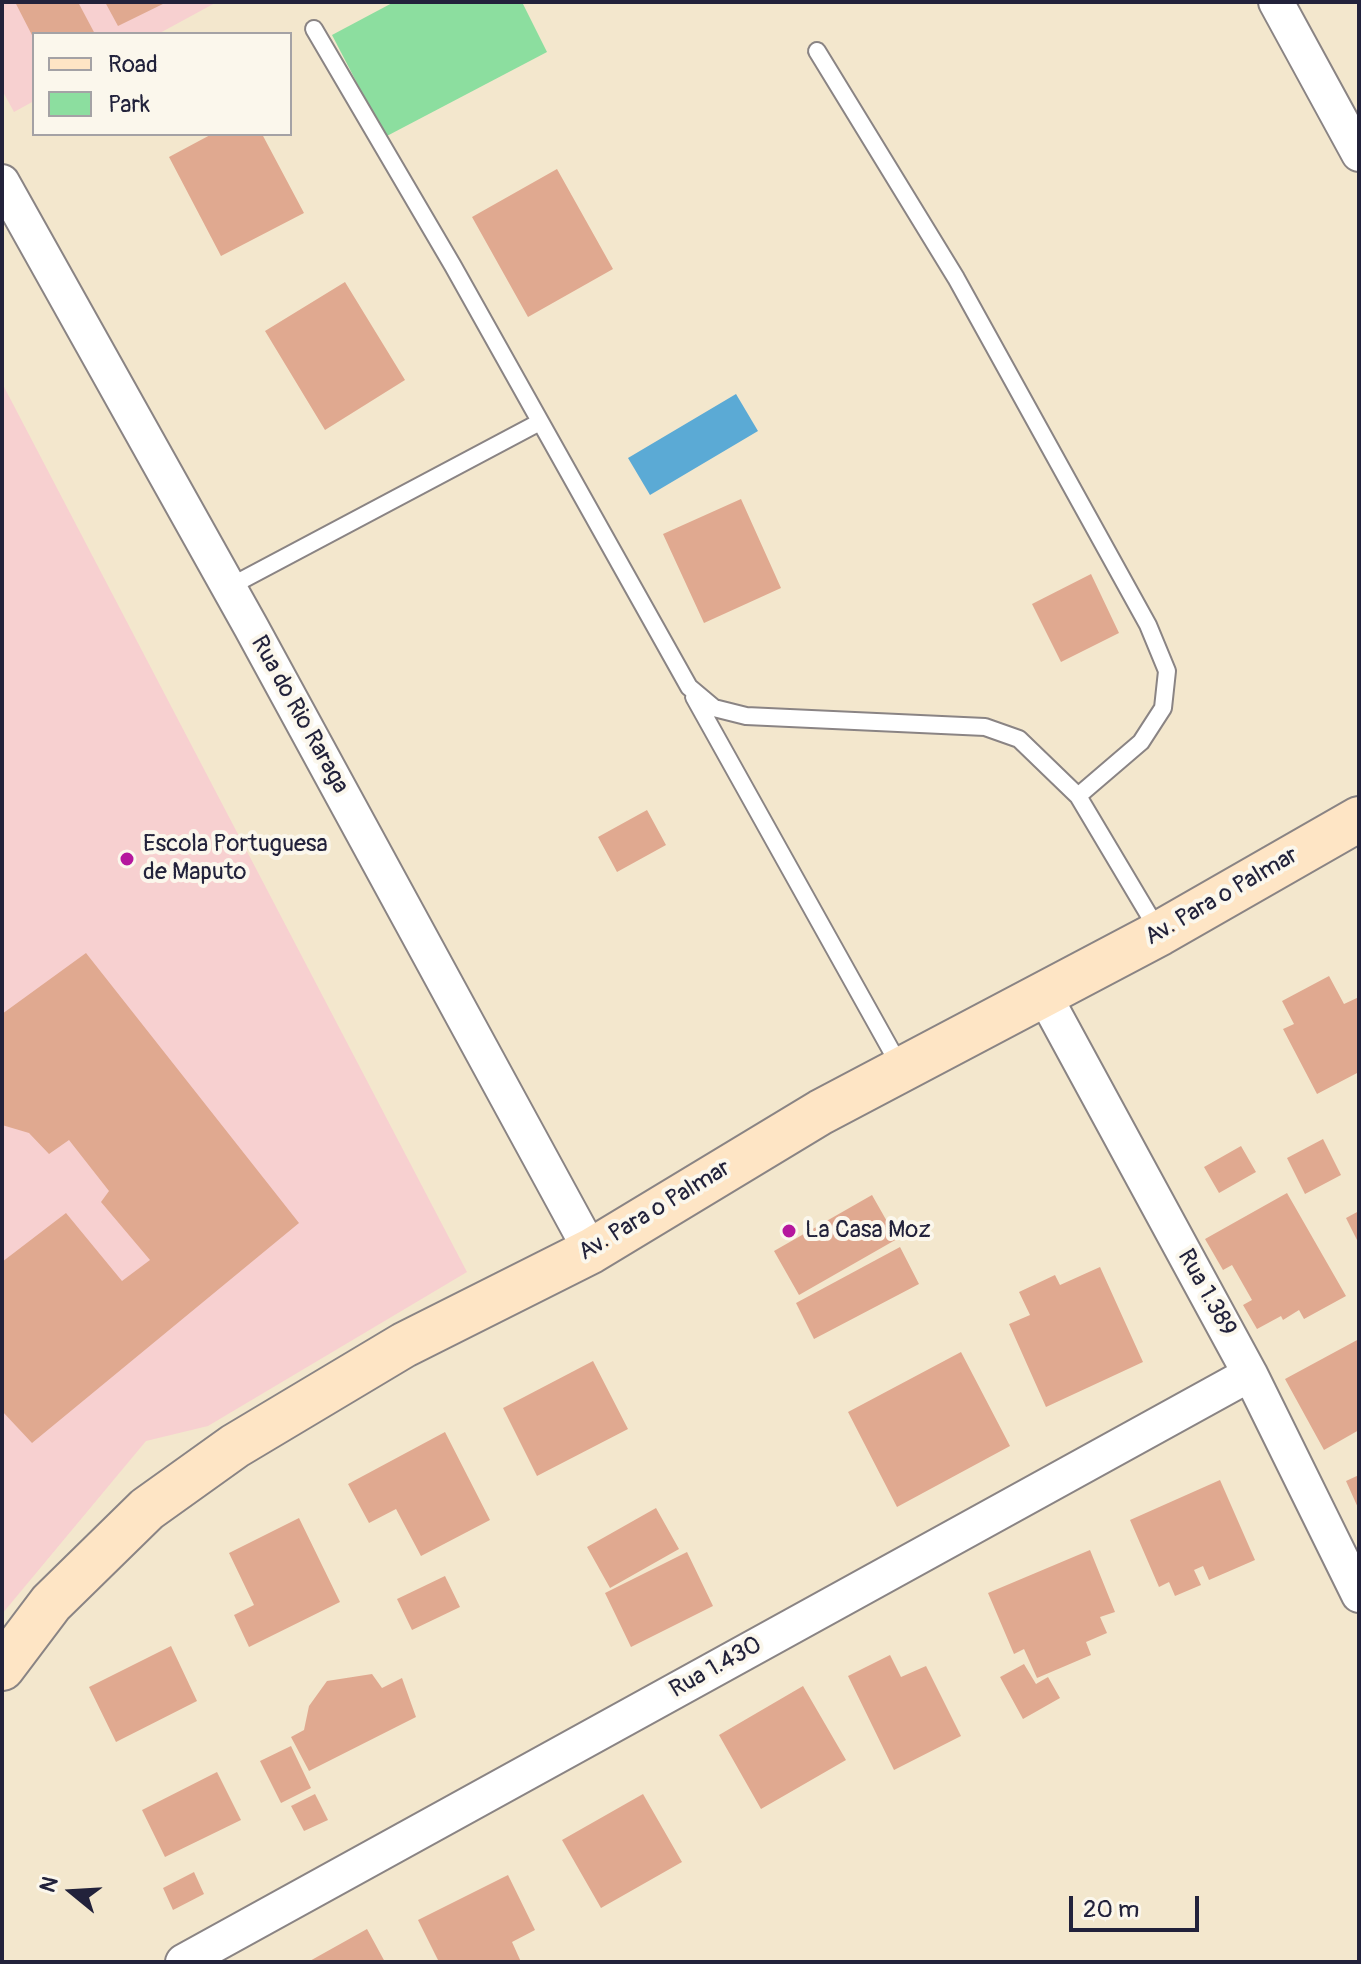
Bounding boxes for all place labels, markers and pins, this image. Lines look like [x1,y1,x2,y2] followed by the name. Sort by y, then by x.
[143,831,328,887] place label: Escola Portuguesa de Maputo
[118,850,136,868] marker: Escola Portuguesa de Maputo
[805,1217,931,1245] place label: La Casa Moz
[780,1222,798,1240] marker: La Casa Moz

